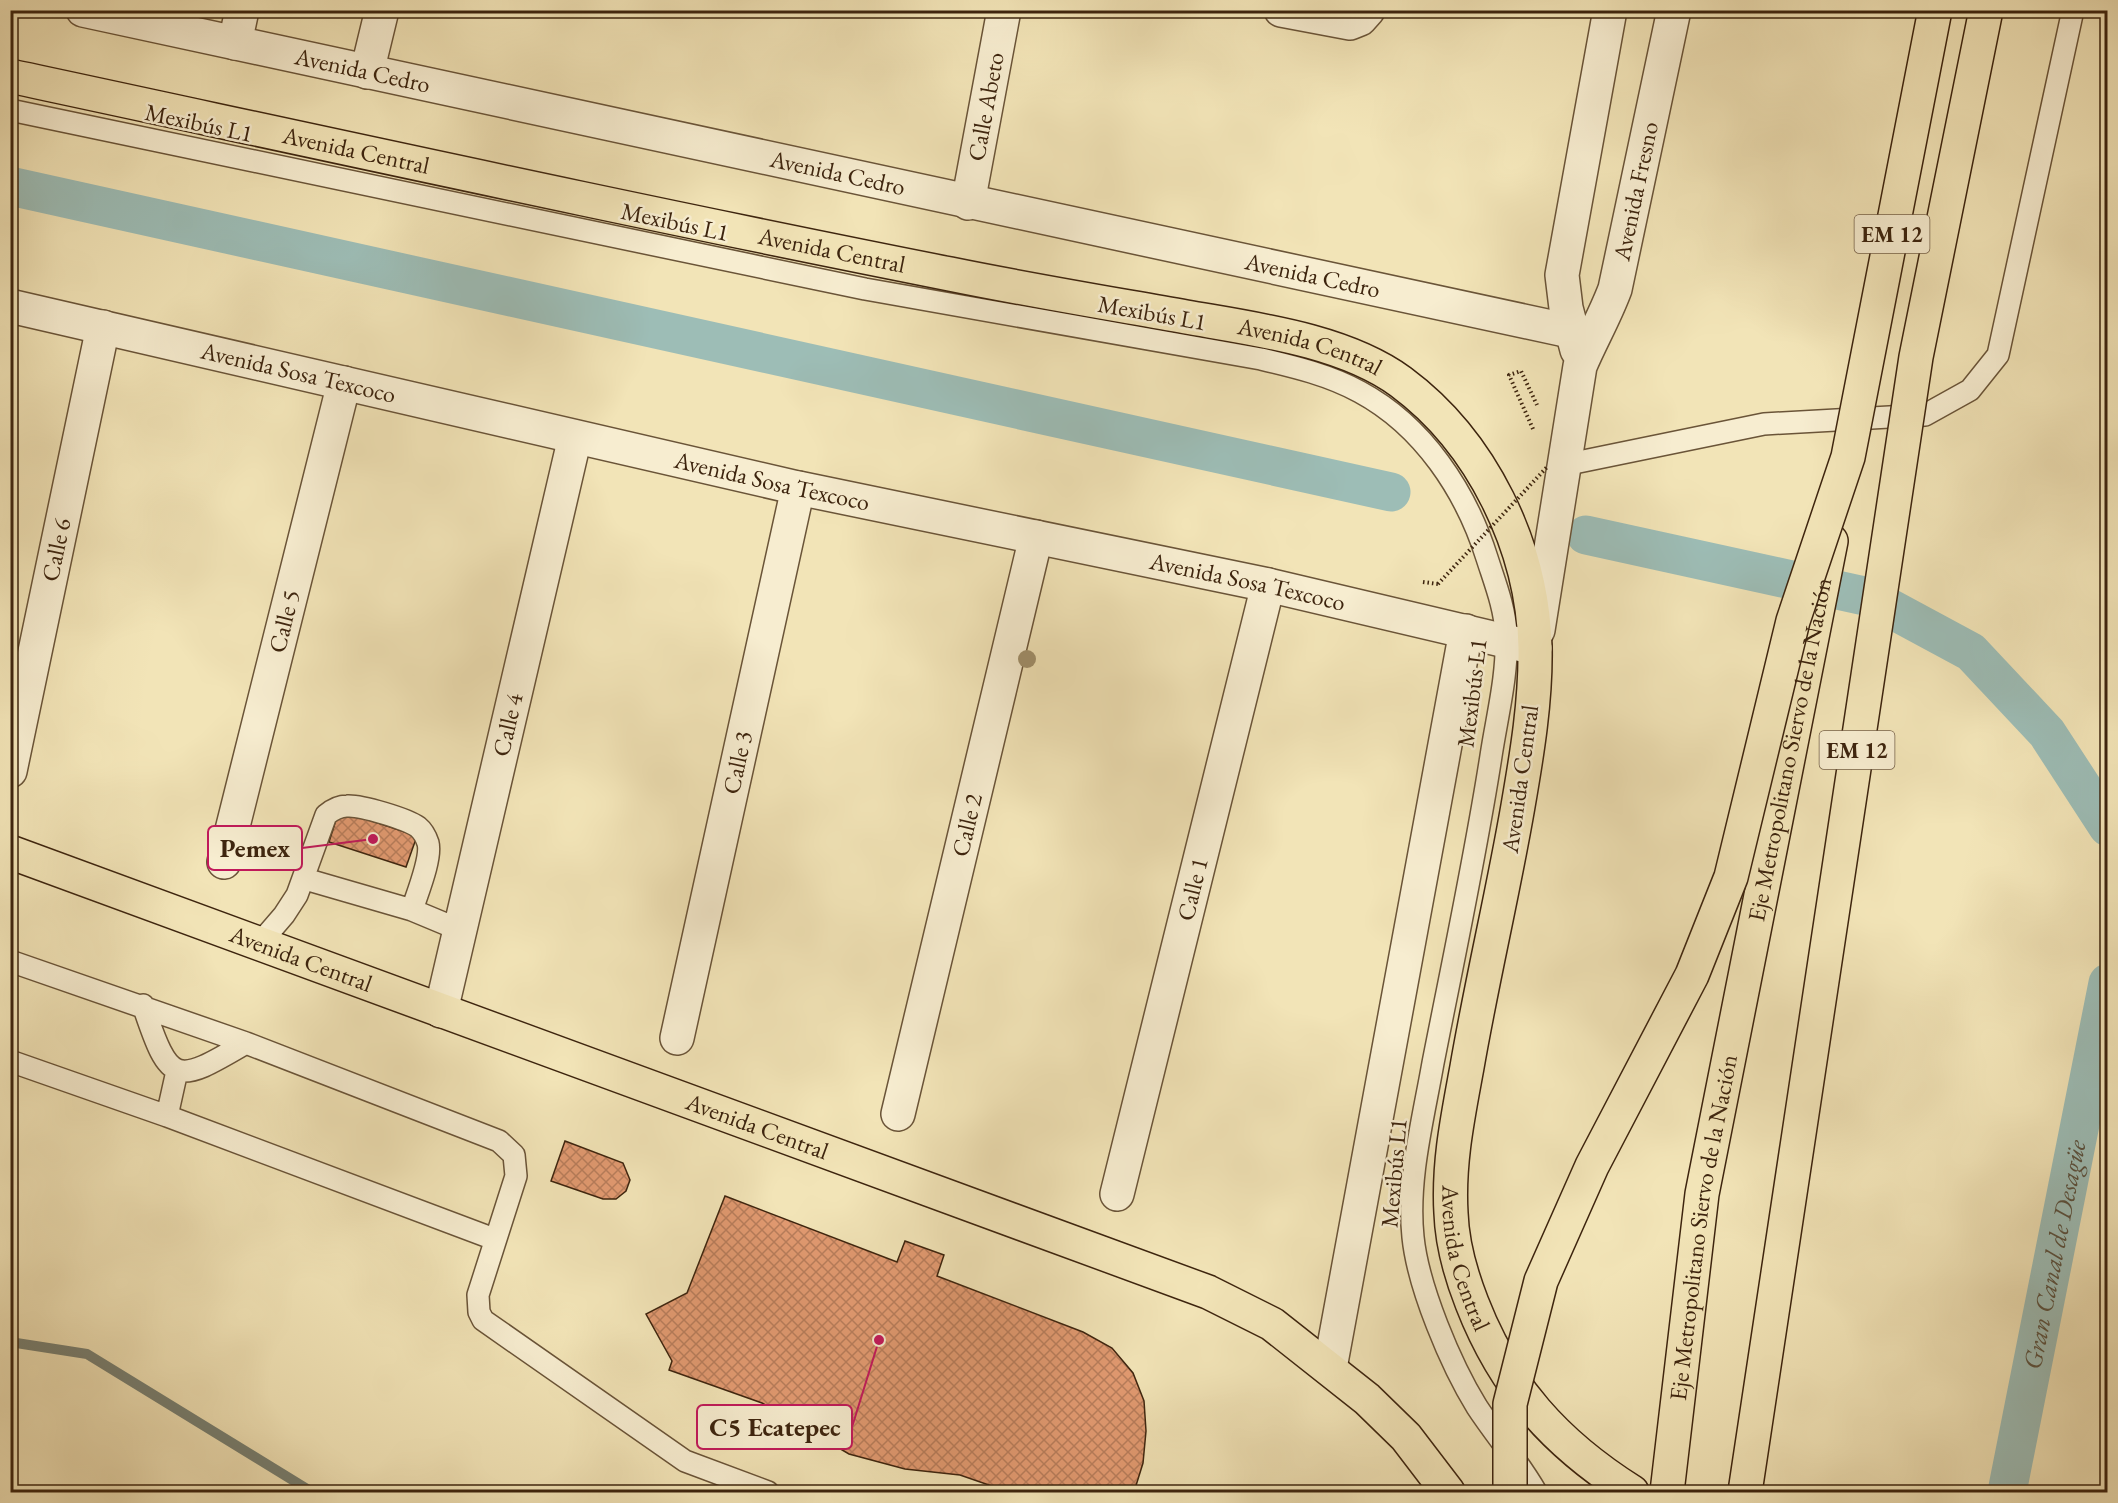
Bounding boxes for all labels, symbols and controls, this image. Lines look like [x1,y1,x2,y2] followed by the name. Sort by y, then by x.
[291,40,433,100] street label: Avenida Cedro
[960,49,1011,164] street label: Calle Abeto
[142,96,256,149] street label: Mexibús L1
[1605,118,1665,264] street label: Avenida Fresno
[279,119,433,181] street label: Avenida Central
[766,143,908,202] street label: Avenida Cedro
[618,195,732,248] street label: Mexibús L1
[1854,215,1930,253] road number: EM 12
[755,220,908,280] street label: Avenida Central
[1241,245,1383,305] street label: Avenida Cedro
[1096,288,1209,337] street label: Mexibús L1
[1234,310,1388,382] street label: Avenida Central
[197,334,399,410] street label: Avenida Sosa Texcoco
[671,444,873,517] street label: Avenida Sosa Texcoco
[34,515,78,584] street label: Calle 6
[1146,545,1349,618] street label: Avenida Sosa Texcoco
[1740,575,1838,924] street label: Eje Metropolitano Siervo de la Nación
[261,587,307,656] street label: Calle 5
[1449,637,1494,749] street label: Mexibús L1
[485,690,530,759] street label: Calle 4
[1494,703,1545,856] street label: Avenida Central
[715,728,759,797] street label: Calle 3
[1820,731,1894,769] road number: EM 12
[944,790,989,860] street label: Calle 2
[208,826,302,870] callout: Pemex
[220,831,290,865] text: Pemex
[1169,854,1215,924] street label: Calle 1
[225,918,377,999] street label: Avenida Central
[1662,1051,1744,1402] street label: Eje Metropolitano Siervo de la Nación
[681,1085,833,1166] street label: Avenida Central
[1373,1117,1414,1229] street label: Mexibús L1
[2015,1136,2094,1372] water label: Gran Canal de Desagüe
[1435,1184,1498,1336] street label: Avenida Central
[697,1405,852,1449] callout: C5 Ecatepec
[709,1410,841,1444] text: C5 Ecatepec

